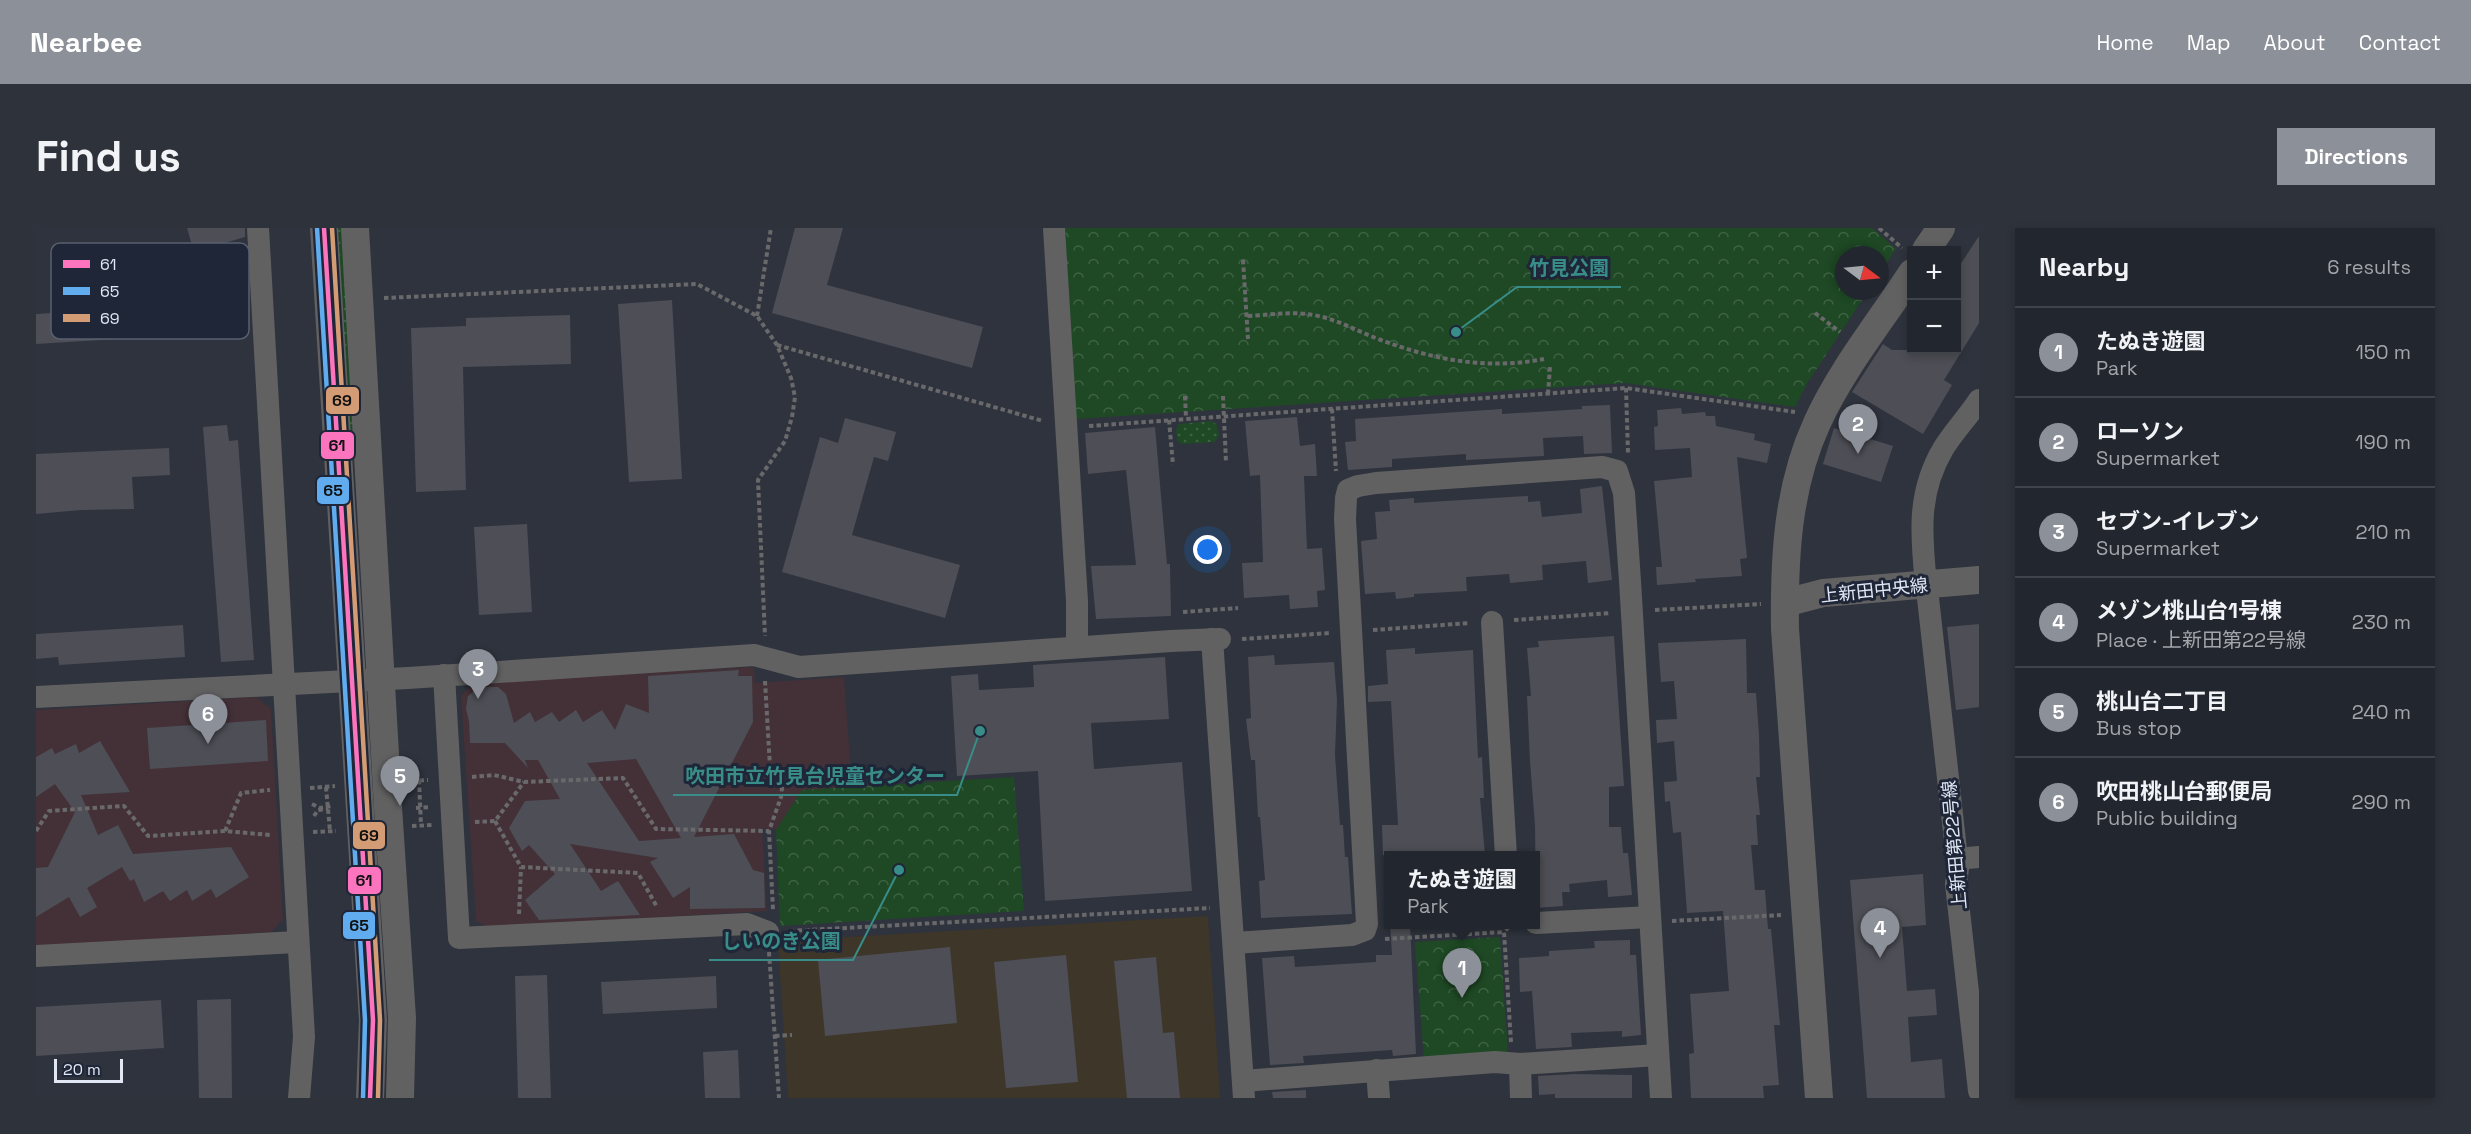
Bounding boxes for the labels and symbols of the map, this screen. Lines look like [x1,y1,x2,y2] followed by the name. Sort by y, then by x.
[51,243,249,339] legend
[1835,246,1889,300] north arrow
[1517,249,1621,287] callout: 竹見公園
[100,254,116,275] text: 61
[1529,255,1609,281] text: 竹見公園
[100,281,119,302] text: 65
[100,308,120,329] text: 69
[325,386,360,415] line badge: 69
[332,390,352,411] text: 69
[1838,404,1878,454] pin: 2
[320,431,355,460] line badge: 61
[328,435,346,456] text: 61
[316,476,350,505] line badge: 65
[323,480,343,501] text: 65
[1193,535,1222,564] your location
[1819,573,1929,607] street label: 上新田中央線
[458,650,498,699] pin: 3
[188,694,228,744] pin: 6
[380,756,420,806] pin: 5
[673,757,957,795] callout: 吹田市立竹見台児童センター
[685,763,945,789] text: 吹田市立竹見台児童センター
[1937,779,1971,911] street label: 上新田第22号線
[352,821,386,850] line badge: 69
[359,825,379,846] text: 69
[347,866,382,895] line badge: 61
[355,870,373,891] text: 61
[1860,908,1900,958] pin: 4
[342,911,376,940] line badge: 65
[349,915,369,936] text: 65
[709,922,853,960] callout: しいのき公園
[721,928,841,954] text: しいのき公園
[1442,948,1482,998] pin: 1
[54,1056,123,1084] scale bar

